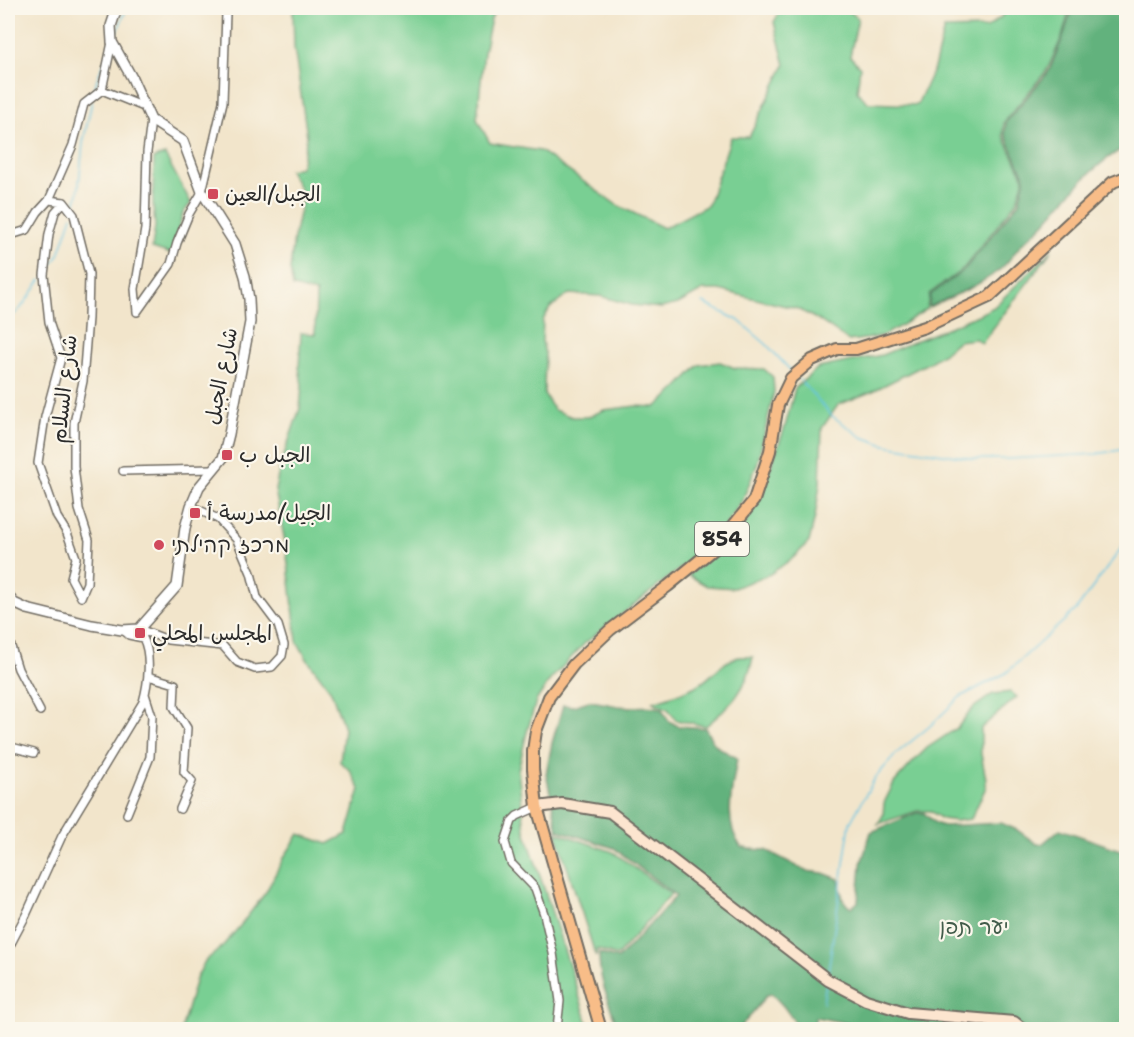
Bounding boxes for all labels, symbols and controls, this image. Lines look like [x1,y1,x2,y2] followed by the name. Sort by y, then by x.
[225,180,321,208] place label: الجبل/العين
[206,187,220,201] marker: الجبل/العين
[198,325,245,427] street label: شارع الجبل
[44,333,86,445] street label: شارع السلام
[239,441,310,469] place label: الجبل ب
[220,448,234,462] marker: الجبل ب
[207,499,331,527] place label: الجيل/مدرسة أ
[188,506,202,520] marker: الجيل/مدرسة أ
[695,522,749,556] road number: 854
[171,531,289,559] place label: מרכז קהילתי
[152,538,166,552] marker: מרכז קהילתי
[152,619,272,652] place label: المجلس المحلي
[133,626,147,640] marker: المجلس المحلي
[940,913,1009,941] park label: יער תפן

